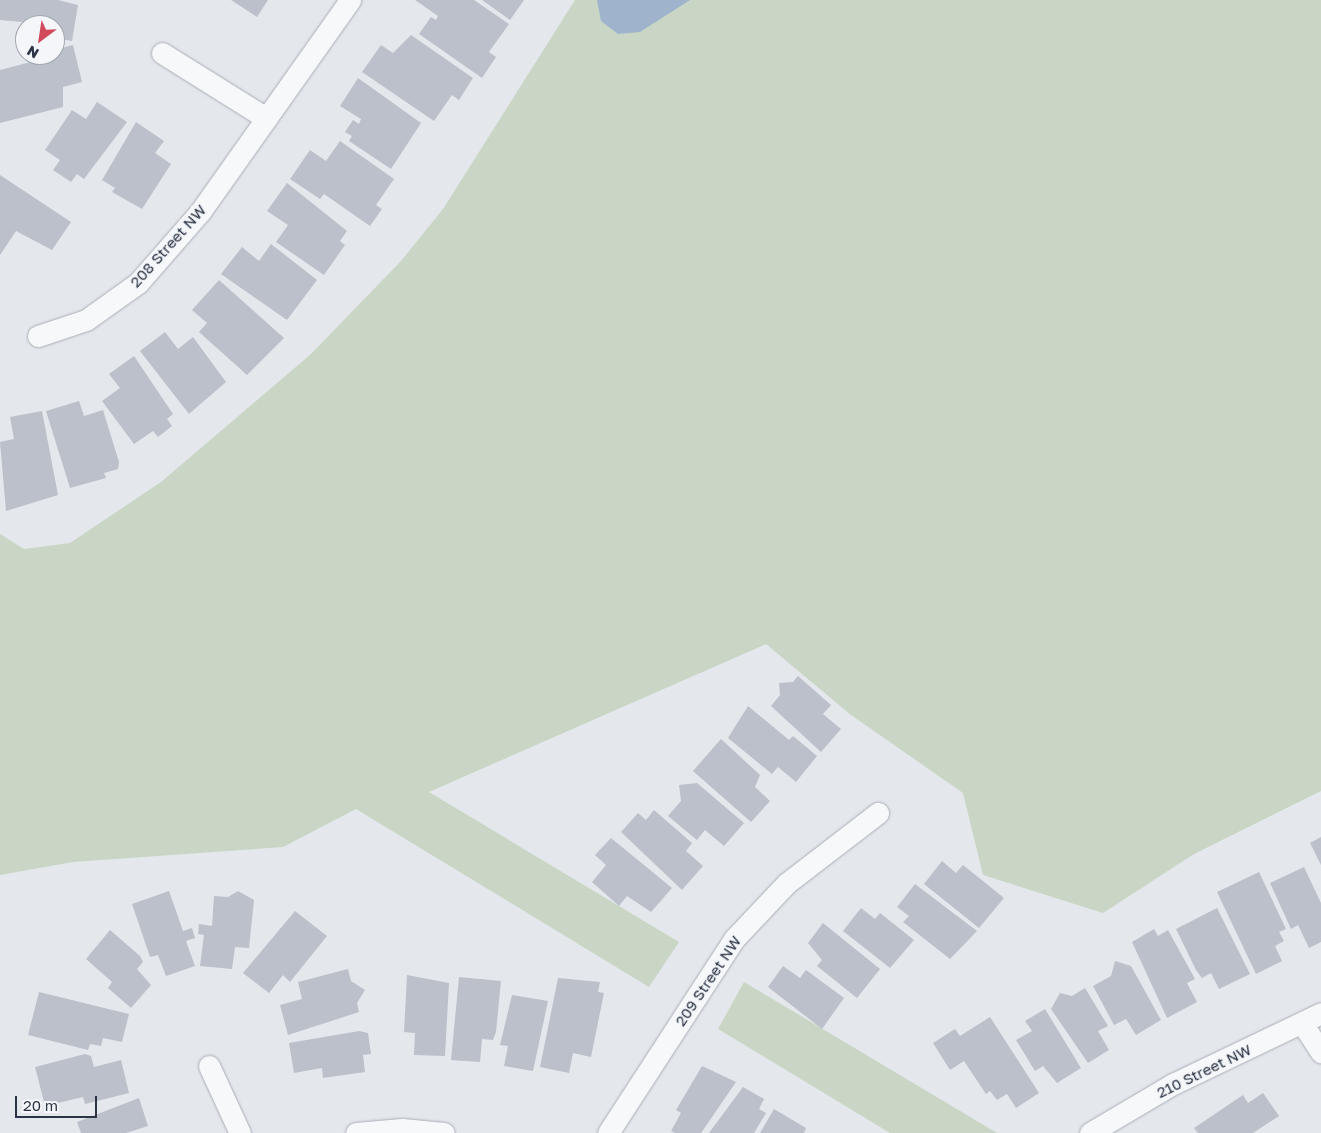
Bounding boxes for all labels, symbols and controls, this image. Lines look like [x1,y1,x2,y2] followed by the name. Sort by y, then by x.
[15,15,65,65] north arrow
[24,42,41,62] text: N
[126,201,210,291] street label: 208 Street NW
[671,933,745,1029] street label: 209 Street NW
[1154,1040,1254,1102] street label: 210 Street NW
[18,1086,100,1118] scale bar
[23,1096,58,1114] text: 20 m

